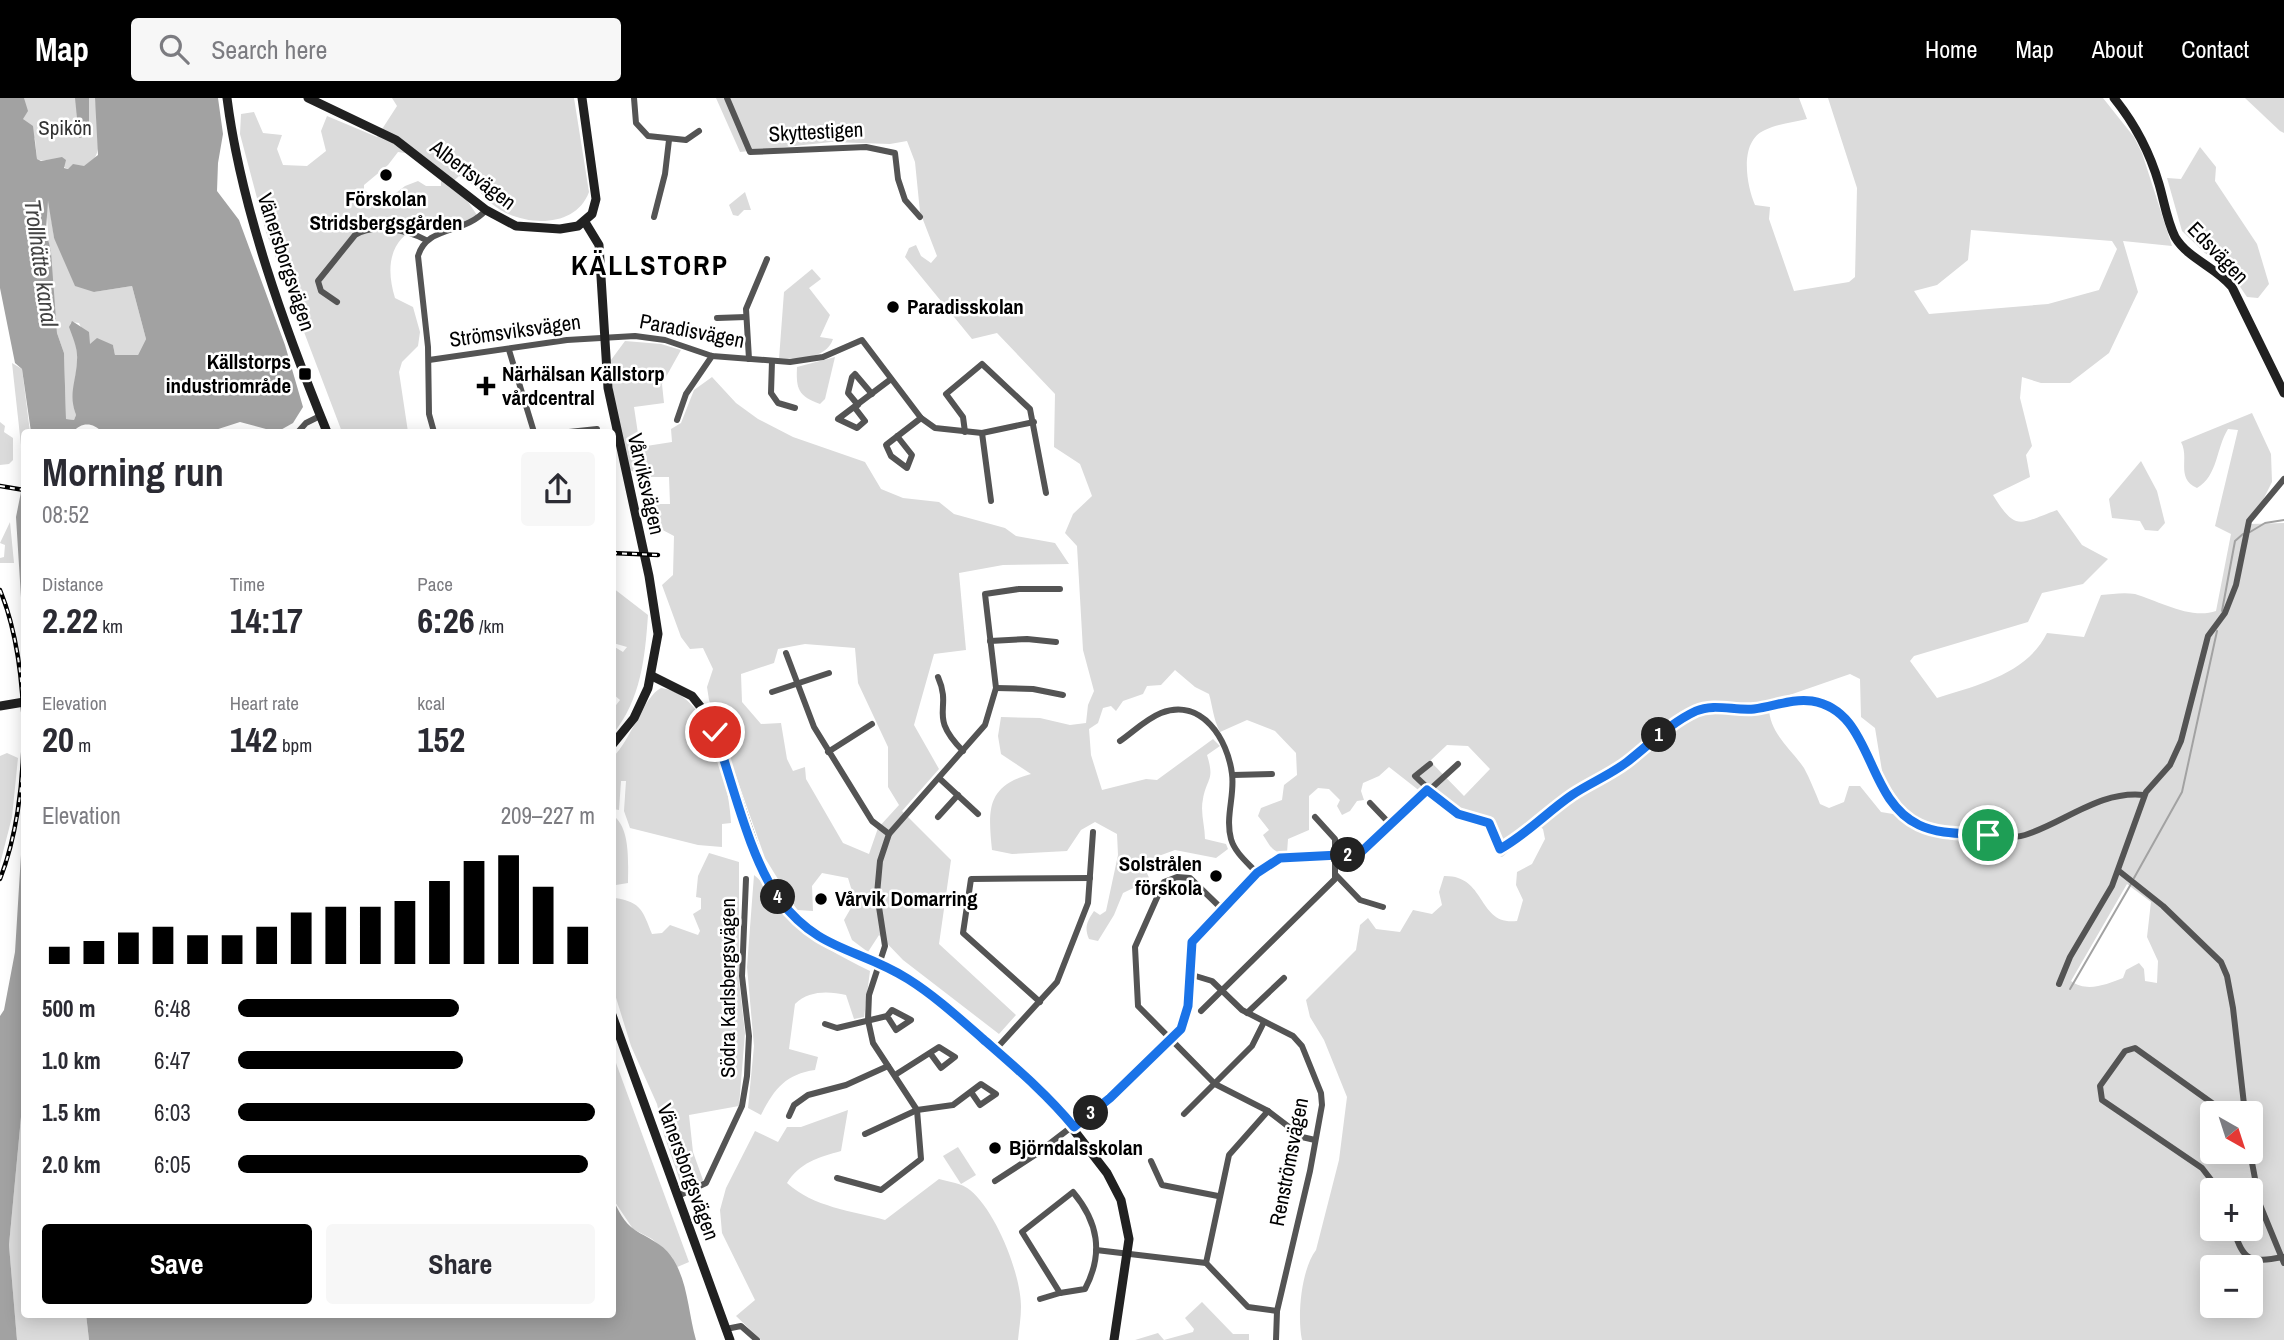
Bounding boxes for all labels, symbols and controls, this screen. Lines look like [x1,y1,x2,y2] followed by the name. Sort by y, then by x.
[131,18,621,81] search box
[35,27,89,71] text: Map
[155,30,193,68] icon: search
[211,32,327,67] text: Search here
[1925,33,1977,65] text: Home
[2015,33,2054,65] text: Map
[2092,33,2143,65] text: About
[2181,33,2249,65] text: Contact
[38,113,92,142] park label: Spikön
[768,115,864,148] street label: Skyttestigen
[424,132,522,216] street label: Albertsvägen
[378,167,394,183] marker: Förskolan Stridsbergsgården
[309,184,463,237] place label: Förskolan Stridsbergsgården
[251,189,322,334] street label: Vänersborgsvägen
[17,197,66,329] water label: Trollhätte kanal
[2181,215,2255,290] street label: Edsvägen
[571,246,729,284] district label: KÄLLSTORP
[907,292,1024,321] place label: Paradisskolan
[885,299,901,315] marker: Paradisskolan
[637,306,747,355] street label: Paradisvägen
[448,307,582,354] street label: Strömsviksvägen
[166,347,291,400] place label: Källstorps industriområde
[502,359,665,412] place label: Närhälsan Källstorp vårdcentral
[297,366,313,382] marker: Källstorps industriområde
[476,376,496,396] marker: Närhälsan Källstorp vårdcentral
[621,430,672,537] street label: Vårviksvägen
[42,447,224,498] text: Morning run
[521,452,595,526] button: share
[42,499,89,530] text: 08:52
[42,571,103,597] text: Distance
[230,571,265,597] text: Time
[417,571,453,597] text: Pace
[42,597,98,644] text: 2.22
[230,597,303,644] text: 14:17
[417,597,475,644] text: 6:26
[98,613,123,639] text: km
[475,613,504,639] text: /km
[42,690,107,716] text: Elevation
[230,690,299,716] text: Heart rate
[417,690,445,716] text: kcal
[685,702,745,762] pin
[696,713,734,751] icon: check
[42,716,74,763] text: 20
[230,716,278,763] text: 142
[417,716,465,763] text: 152
[1642,718,1676,752] pin: 1
[1654,721,1663,747] text: 1
[74,732,91,758] text: m
[278,732,312,758] text: bpm
[42,800,121,831] text: Elevation
[501,800,595,831] text: 209–227 m
[1958,805,2018,865] pin
[1969,816,2007,854] icon: arrive
[1330,838,1366,872] pin: 2
[1343,841,1352,867] text: 2
[1119,849,1202,902] place label: Solstrålen förskola
[1208,868,1224,884] marker: Solstrålen förskola
[760,880,796,914] pin: 4
[773,883,782,909] text: 4
[835,884,978,913] place label: Vårvik Domarring
[813,891,829,907] marker: Vårvik Domarring
[713,898,742,1078] street label: Södra Karlsbergsvägen
[42,993,95,1024] text: 500 m
[154,993,191,1024] text: 6:48
[42,1045,101,1076] text: 1.0 km
[154,1045,191,1076] text: 6:47
[1262,1095,1315,1229] street label: Renströmsvägen
[1074,1096,1108,1130] pin: 3
[42,1097,101,1128] text: 1.5 km
[154,1097,191,1128] text: 6:03
[1086,1099,1095,1125] text: 3
[650,1100,727,1244] street label: Vänersborgsvägen
[2200,1101,2263,1164] north arrow
[2200,1101,2263,1318] map controls
[1009,1133,1143,1162] place label: Björndalsskolan
[987,1140,1003,1156] marker: Björndalsskolan
[42,1149,101,1180] text: 2.0 km
[154,1149,191,1180] text: 6:05
[2200,1178,2263,1241] button: +
[42,1224,312,1304] button: Save
[326,1224,595,1304] button: Share
[2200,1255,2263,1318] button: −

